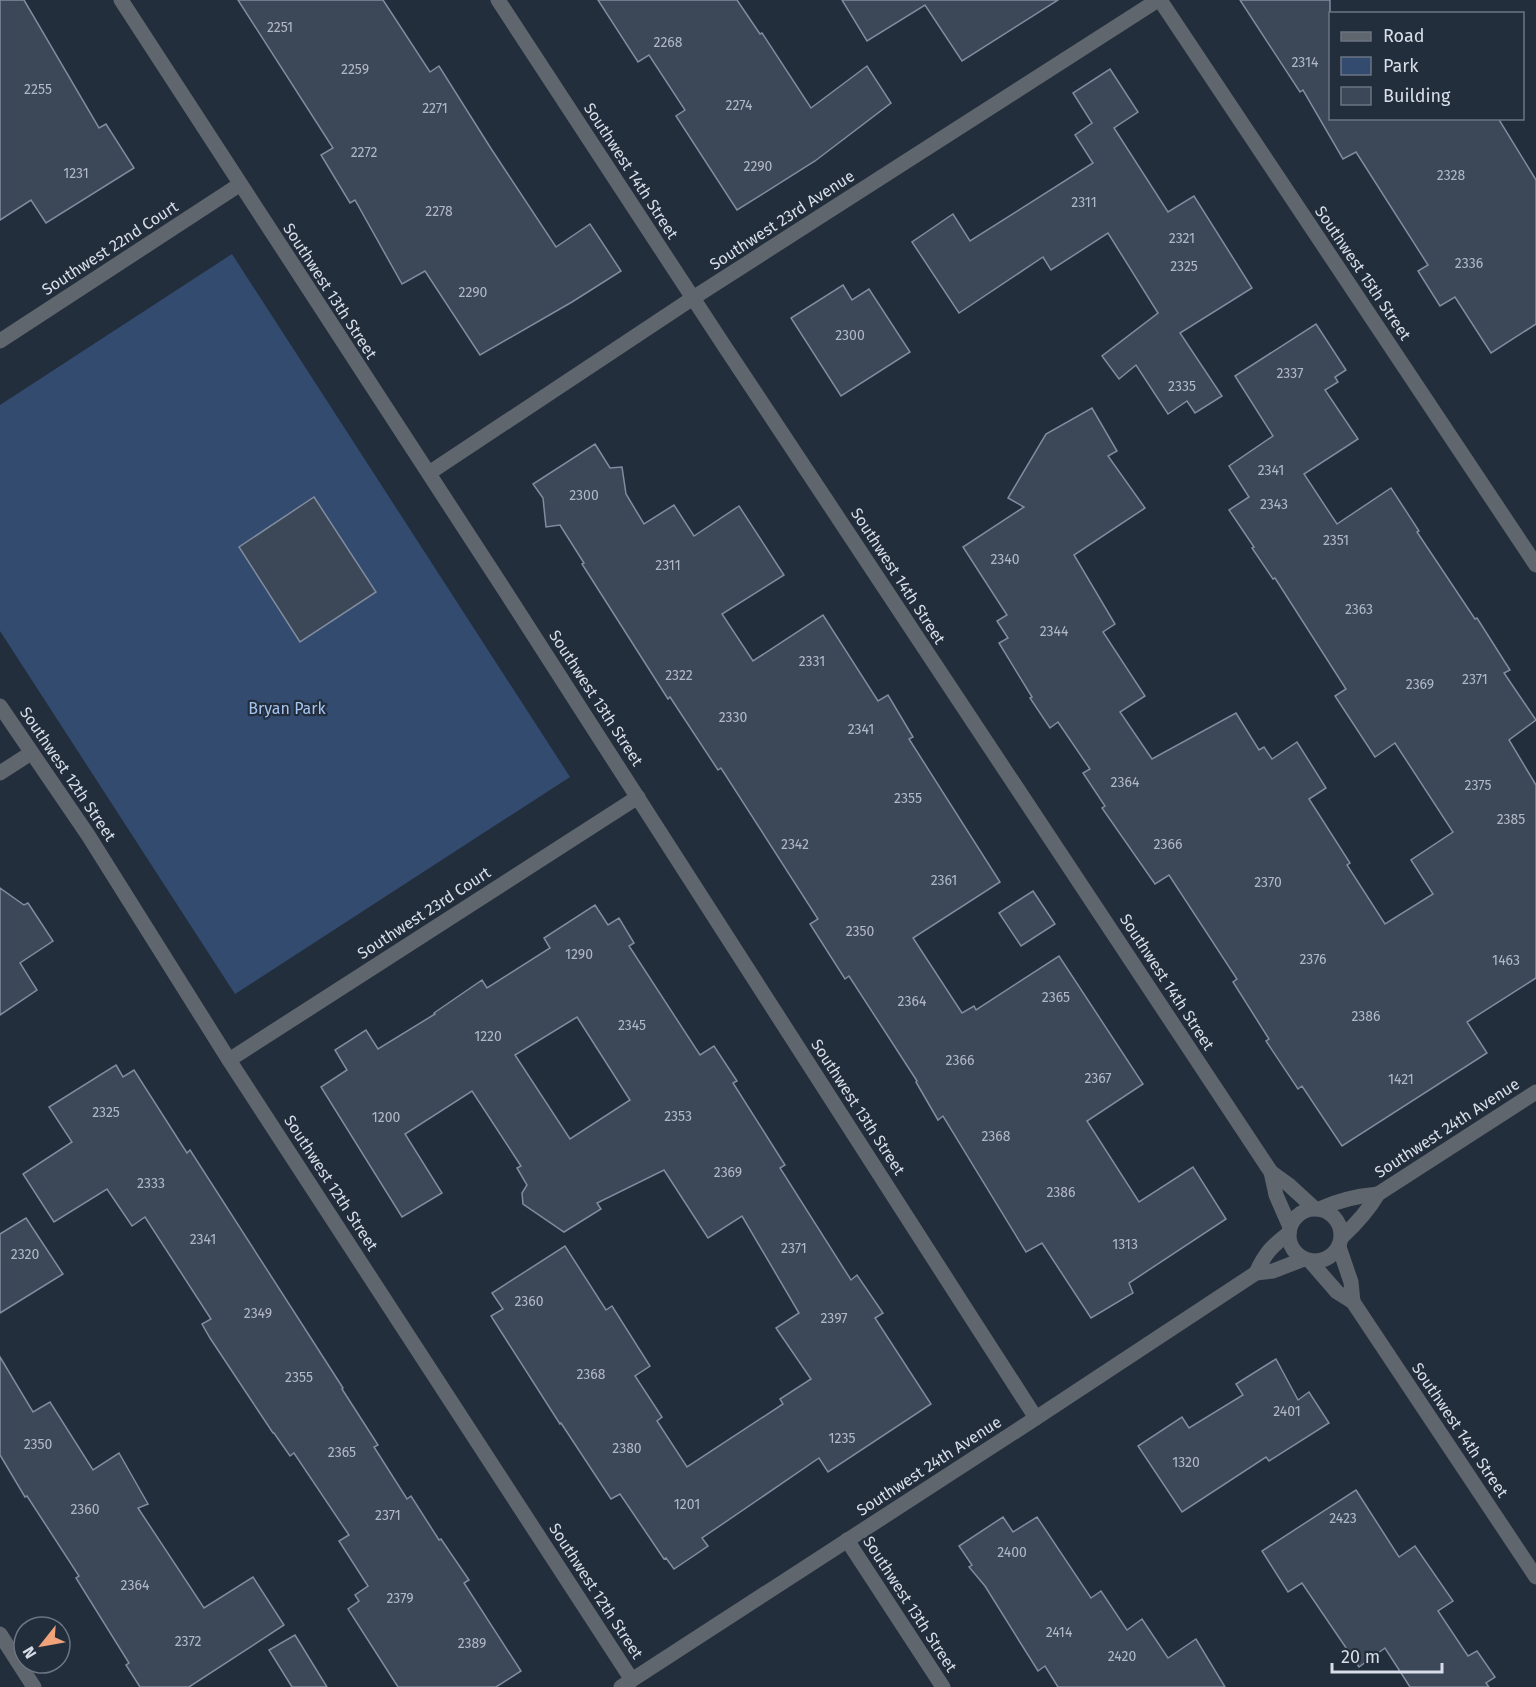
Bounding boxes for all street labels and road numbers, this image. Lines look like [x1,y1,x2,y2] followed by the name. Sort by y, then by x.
[580,99,682,243] street label: Southwest 14th Street
[706,166,858,274] street label: Southwest 23rd Avenue
[38,197,182,299] street label: Southwest 22nd Court
[1311,202,1415,344] street label: Southwest 15th Street
[279,220,381,363] street label: Southwest 13th Street
[847,504,949,648] street label: Southwest 14th Street
[545,627,647,770] street label: Southwest 13th Street
[16,703,120,845] street label: Southwest 12th Street
[354,863,494,963] street label: Southwest 23rd Court
[1116,910,1218,1054] street label: Southwest 14th Street
[807,1036,909,1179] street label: Southwest 13th Street
[1371,1074,1523,1182] street label: Southwest 24th Avenue
[280,1112,382,1255] street label: Southwest 12th Street
[1408,1359,1512,1501] street label: Southwest 14th Street
[853,1412,1005,1520] street label: Southwest 24th Avenue
[545,1520,647,1663] street label: Southwest 12th Street
[859,1533,961,1676] street label: Southwest 13th Street

